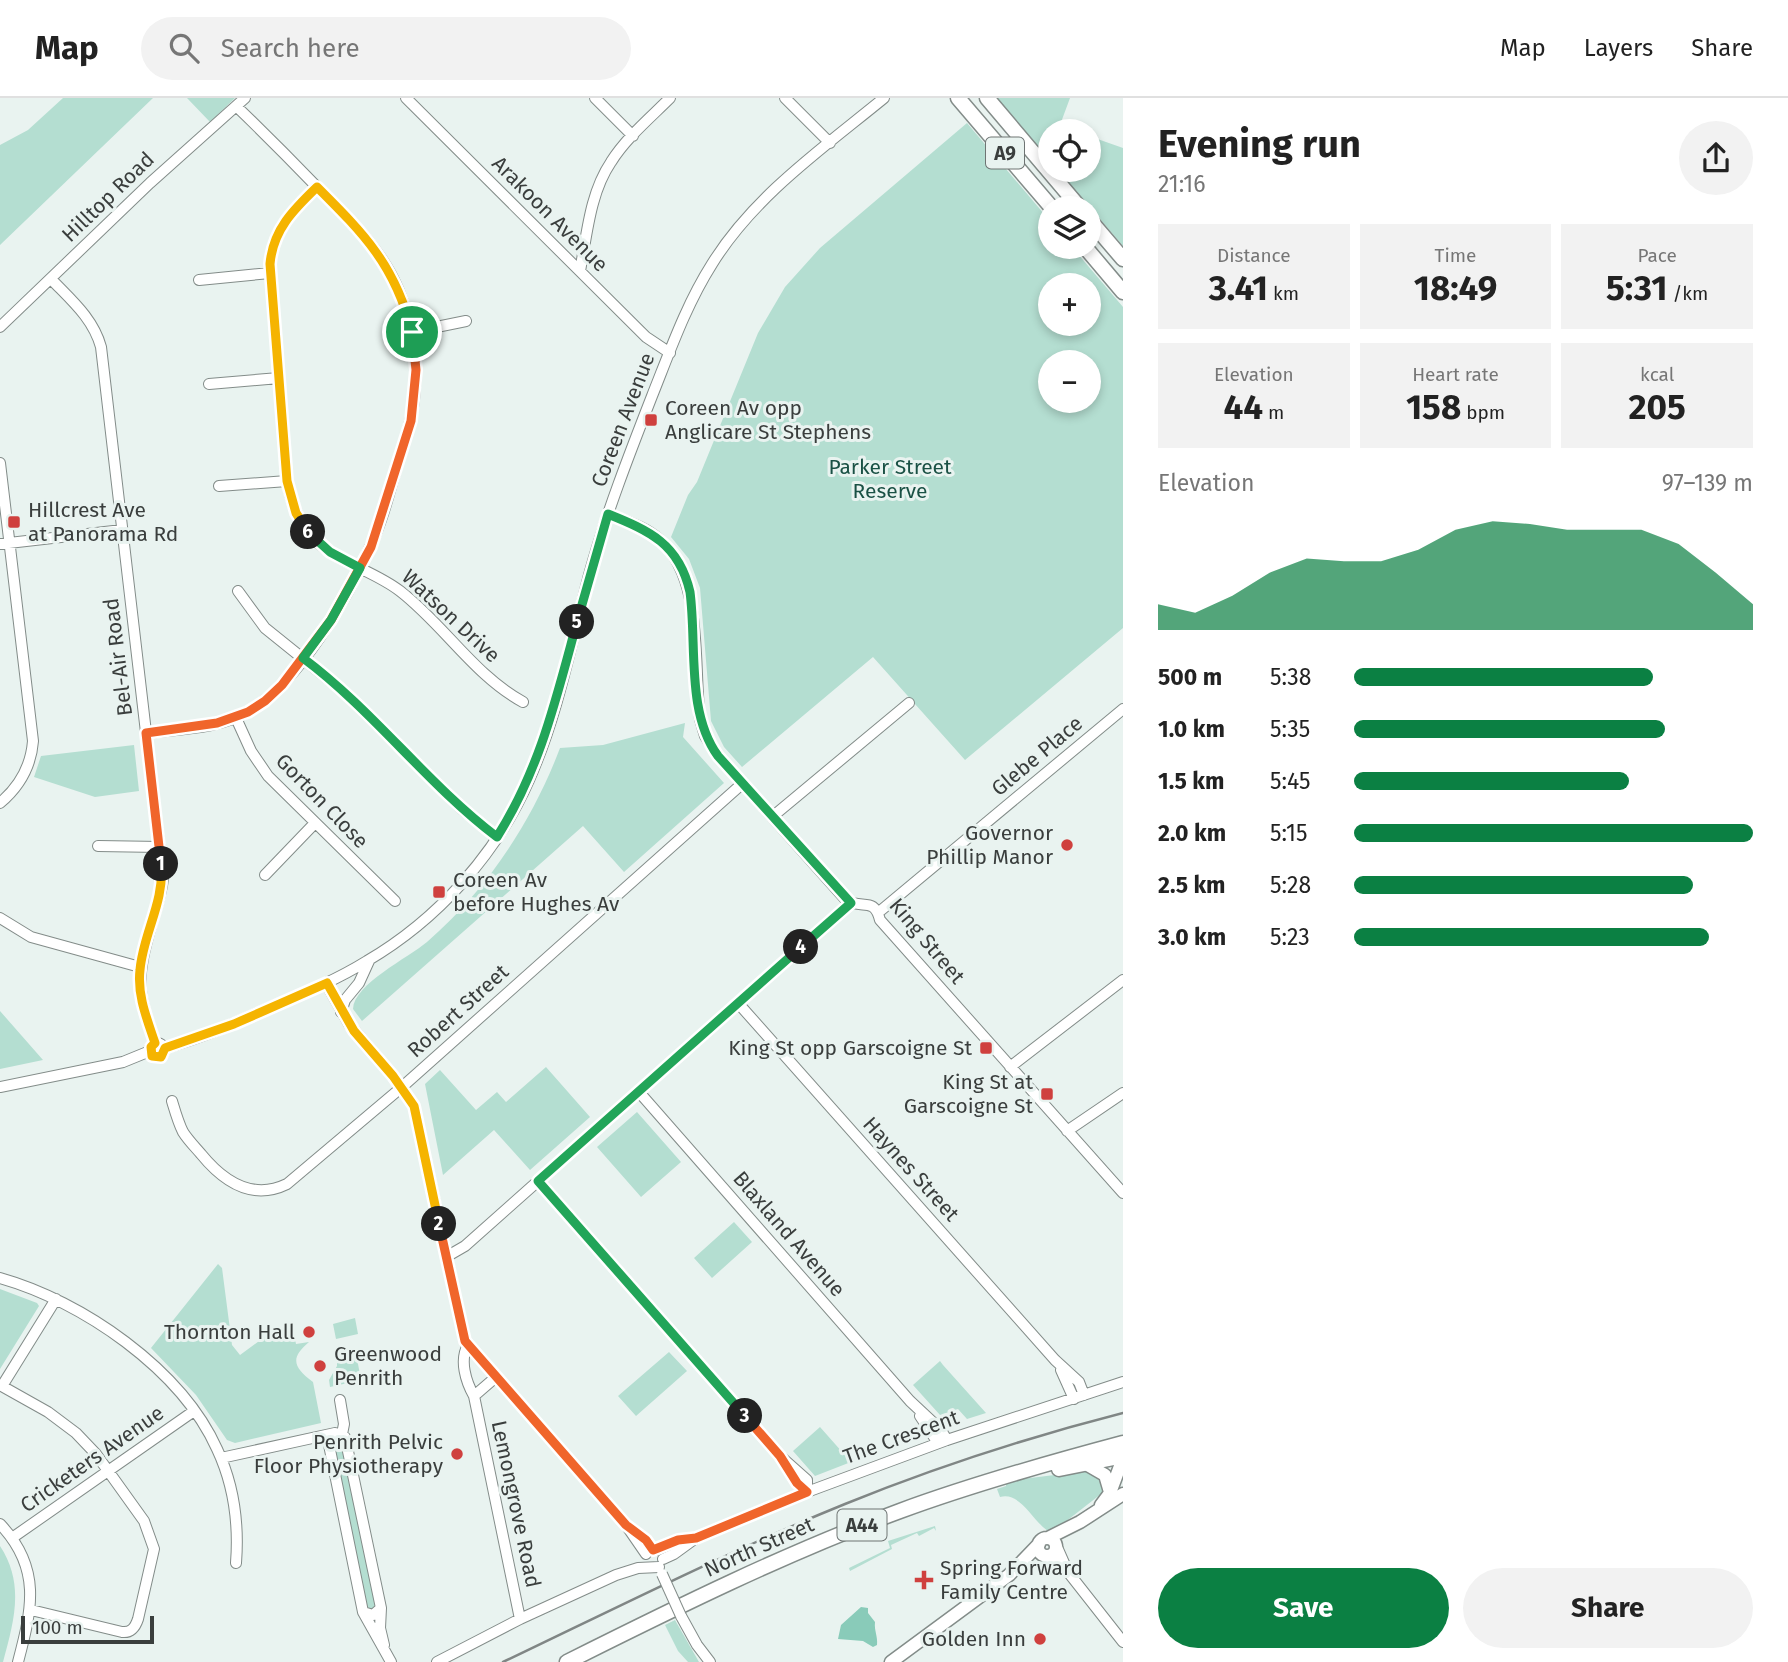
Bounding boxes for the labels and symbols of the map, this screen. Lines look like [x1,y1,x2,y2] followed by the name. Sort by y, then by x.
[986,138,1024,168] road number: A9
[56,146,160,248] street label: Hilltop Road
[487,151,613,277] street label: Arakoon Avenue
[382,302,442,362] pin
[586,349,660,491] street label: Coreen Avenue
[665,395,871,445] place label: Coreen Av opp Anglicare St Stephens
[643,412,659,428] marker: Coreen Av opp Anglicare St Stephens
[828,454,952,504] park label: Parker Street Reserve
[28,497,178,547] place label: Hillcrest Ave at Panorama Rd
[6,514,22,530] marker: Hillcrest Ave at Panorama Rd
[290,514,326,550] pin: 6
[396,564,506,668] street label: Watson Drive
[98,597,138,717] street label: Bel-Air Road
[560,604,594,640] pin: 5
[986,710,1088,802] street label: Glebe Place
[270,748,374,854] street label: Gorton Close
[926,820,1053,870] place label: Governor Phillip Manor
[1059,837,1075,853] marker: Governor Phillip Manor
[144,846,178,882] pin: 1
[453,867,620,917] place label: Coreen Av before Hughes Av
[431,884,447,900] marker: Coreen Av before Hughes Av
[884,893,971,990] street label: King Street
[784,930,818,964] pin: 4
[402,959,514,1063] street label: Robert Street
[728,1035,972,1061] place label: King St opp Garscoigne St
[978,1040,994,1056] marker: King St opp Garscoigne St
[904,1069,1033,1119] place label: King St at Garscoigne St
[1039,1086,1055,1102] marker: King St at Garscoigne St
[857,1111,965,1227] street label: Haynes Street
[727,1166,851,1302] street label: Blaxland Avenue
[422,1206,457,1242] pin: 2
[164,1319,295,1345] place label: Thornton Hall
[301,1324,317,1340] marker: Thornton Hall
[334,1341,442,1391] place label: Greenwood Penrith
[312,1358,328,1374] marker: Greenwood Penrith
[728,1398,762,1434] pin: 3
[15,1400,169,1518] street label: Cricketers Avenue
[840,1404,963,1470] street label: The Crescent
[486,1418,546,1590] street label: Lemongrove Road
[254,1429,444,1479] place label: Penrith Pelvic Floor Physiotherapy
[449,1446,465,1462] marker: Penrith Pelvic Floor Physiotherapy
[838,1510,886,1540] road number: A44
[700,1511,818,1583] street label: North Street
[940,1555,1083,1605] place label: Spring Forward Family Centre
[914,1570,934,1590] marker: Spring Forward Family Centre
[21,1613,154,1645] scale bar
[922,1626,1026,1652] place label: Golden Inn
[1032,1631,1048,1647] marker: Golden Inn

